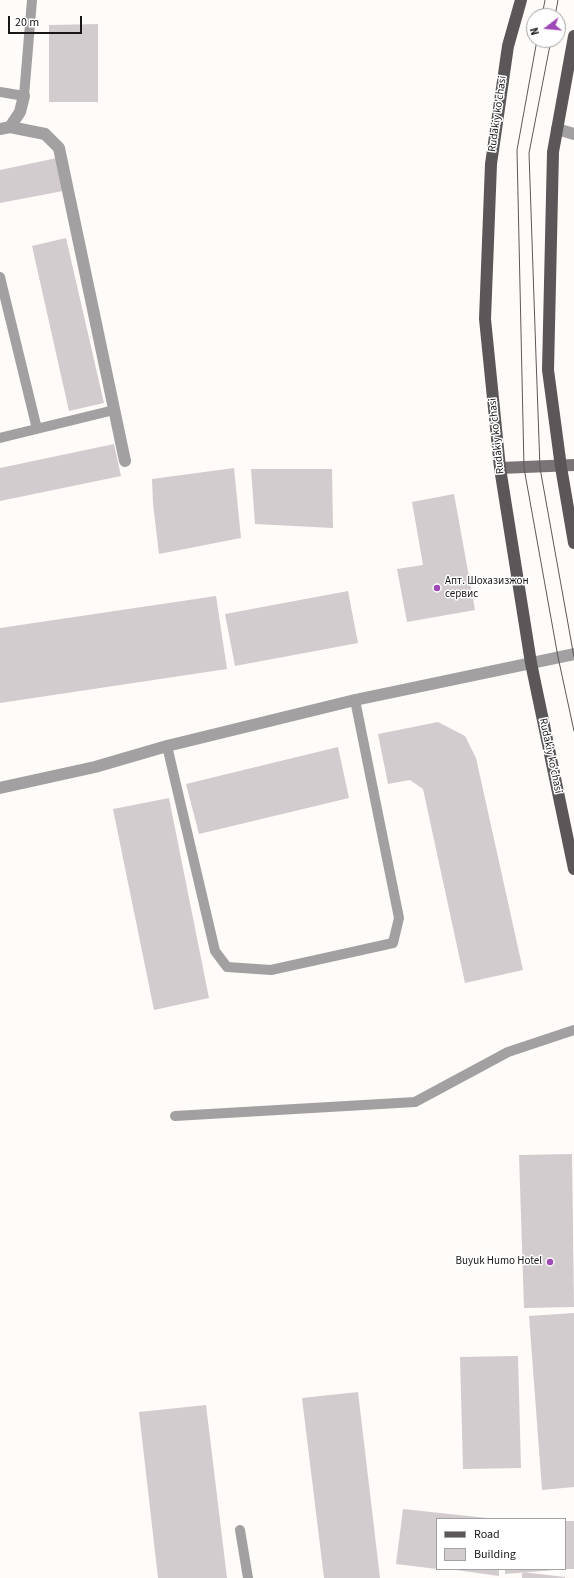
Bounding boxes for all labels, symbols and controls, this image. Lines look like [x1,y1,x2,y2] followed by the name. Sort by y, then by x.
[10,8,84,34] scale bar
[526,8,566,48] north arrow
[15,14,39,31] text: 20 m
[527,26,543,37] text: N
[486,75,510,153] street label: Rudakiy ko'chasi
[486,397,508,475] street label: Rudakiy ko'chasi
[445,575,529,601] place label: Апт. Шохазизжон сервис
[432,583,442,593] marker: Апт. Шохазизжон сервис
[536,717,564,795] street label: Rudakiy ko'chasi
[456,1255,542,1269] place label: Buyuk Humo Hotel
[545,1257,555,1267] marker: Buyuk Humo Hotel
[436,1518,566,1570] legend
[474,1526,500,1543] text: Road
[474,1546,516,1563] text: Building

